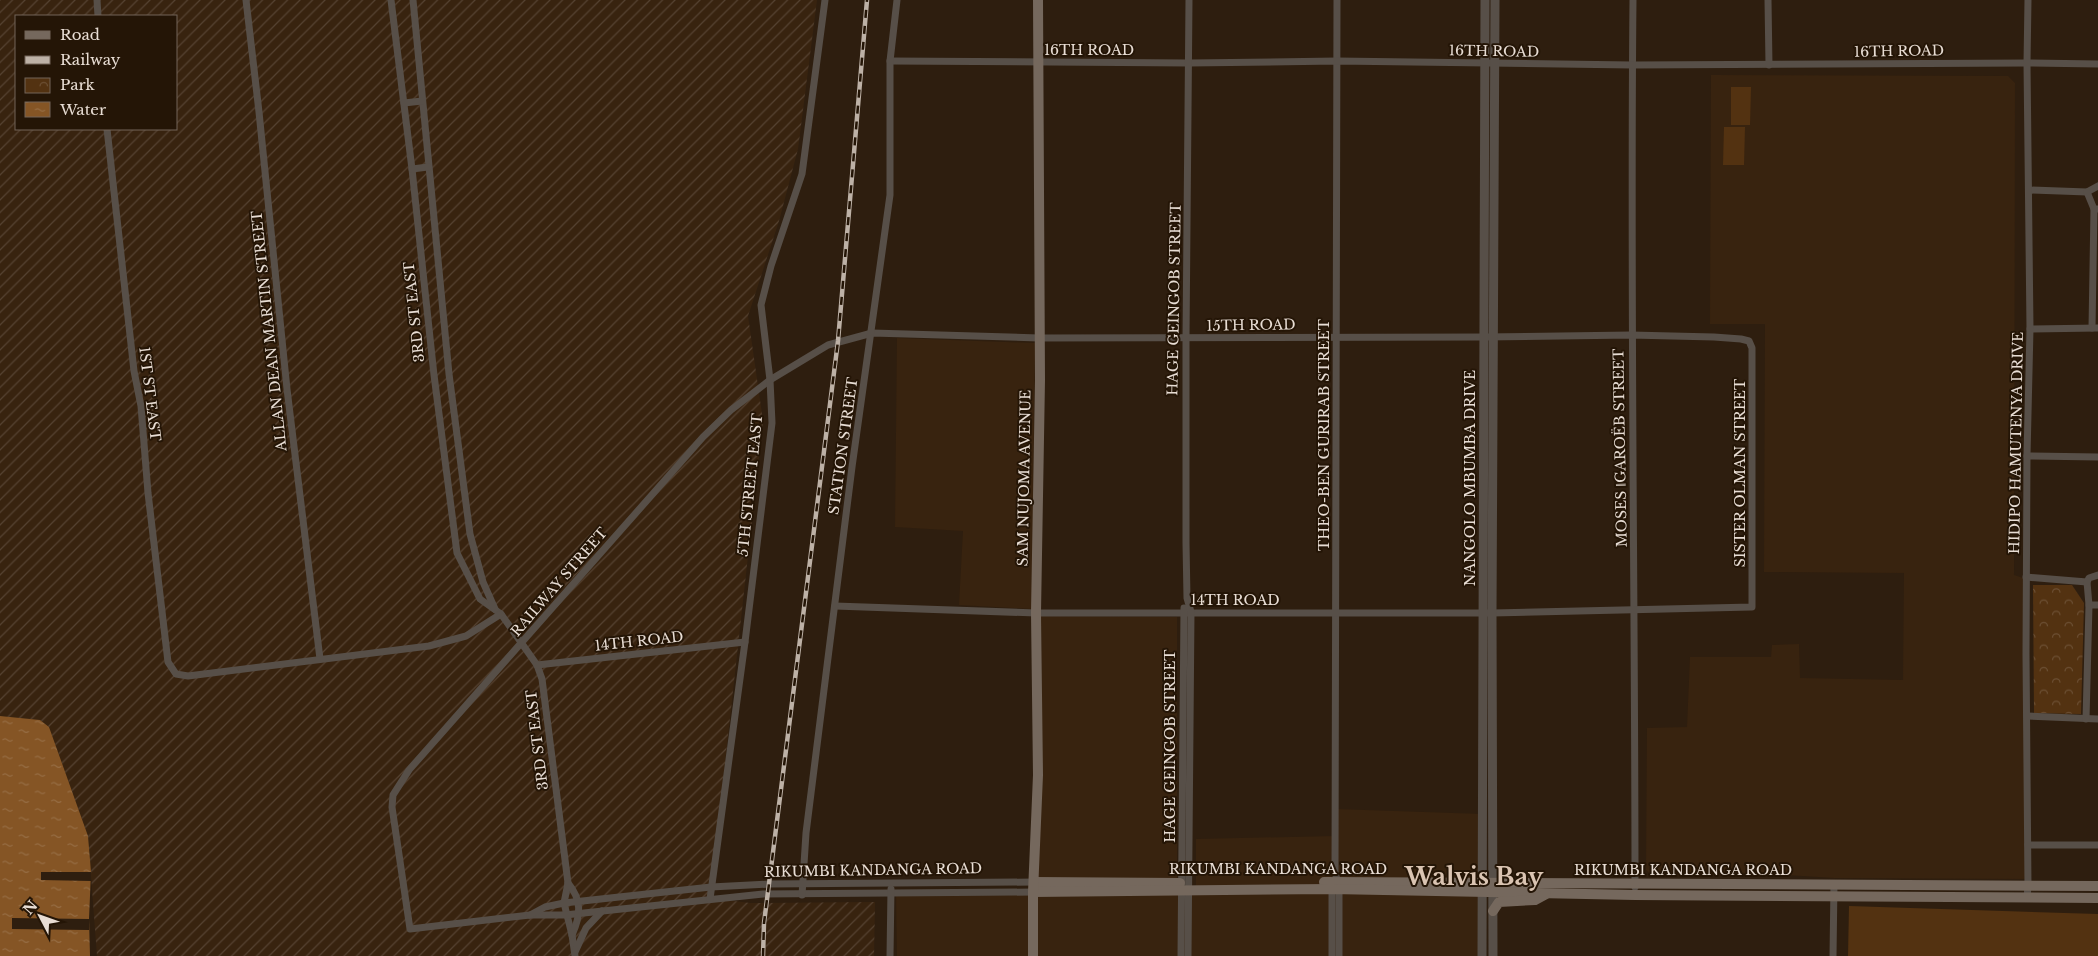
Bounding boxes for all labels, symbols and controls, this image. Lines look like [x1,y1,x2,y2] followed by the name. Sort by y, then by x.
[15,15,178,130] legend
[60,25,100,44] text: Road
[1044,41,1134,59] street label: 16TH ROAD
[1449,41,1539,61] street label: 16TH ROAD
[1854,41,1944,61] street label: 16TH ROAD
[60,50,121,69] text: Railway
[60,75,96,94] text: Park
[59,100,107,119] text: Water
[1163,202,1185,396] street label: HAGE GEINGOB STREET
[247,210,291,453] street label: ALLAN DEAN MARTIN STREET
[400,261,428,363] street label: 3RD ST EAST
[1206,315,1296,335] street label: 15TH ROAD
[1315,319,1333,551] street label: THEO-BEN GURIRAB STREET
[2005,332,2027,554] street label: HIDIPO HAMUTENYA DRIVE
[135,346,165,442] street label: 1ST ST EAST
[1609,348,1631,548] street label: MOSES ǁGAROËB STREET
[1461,370,1479,586] street label: NANGOLO MBUMBA DRIVE
[824,376,862,516] street label: STATION STREET
[1731,379,1749,567] street label: SISTER OLMAN STREET
[1013,390,1035,566] street label: SAM NUJOMA AVENUE
[734,413,766,557] street label: 5TH STREET EAST
[507,524,611,640] street label: RAILWAY STREET
[1190,591,1280,609] street label: 14TH ROAD
[594,627,684,655] street label: 14TH ROAD
[1161,649,1179,843] street label: HAGE GEINGOB STREET
[522,689,552,791] street label: 3RD ST EAST
[764,859,982,881] street label: RIKUMBI KANDANGA ROAD
[1169,860,1387,878] street label: RIKUMBI KANDANGA ROAD
[1574,861,1792,879] street label: RIKUMBI KANDANGA ROAD
[1404,862,1544,891] district label: Walvis Bay
[15,891,65,941] north arrow
[19,897,41,918] text: N

